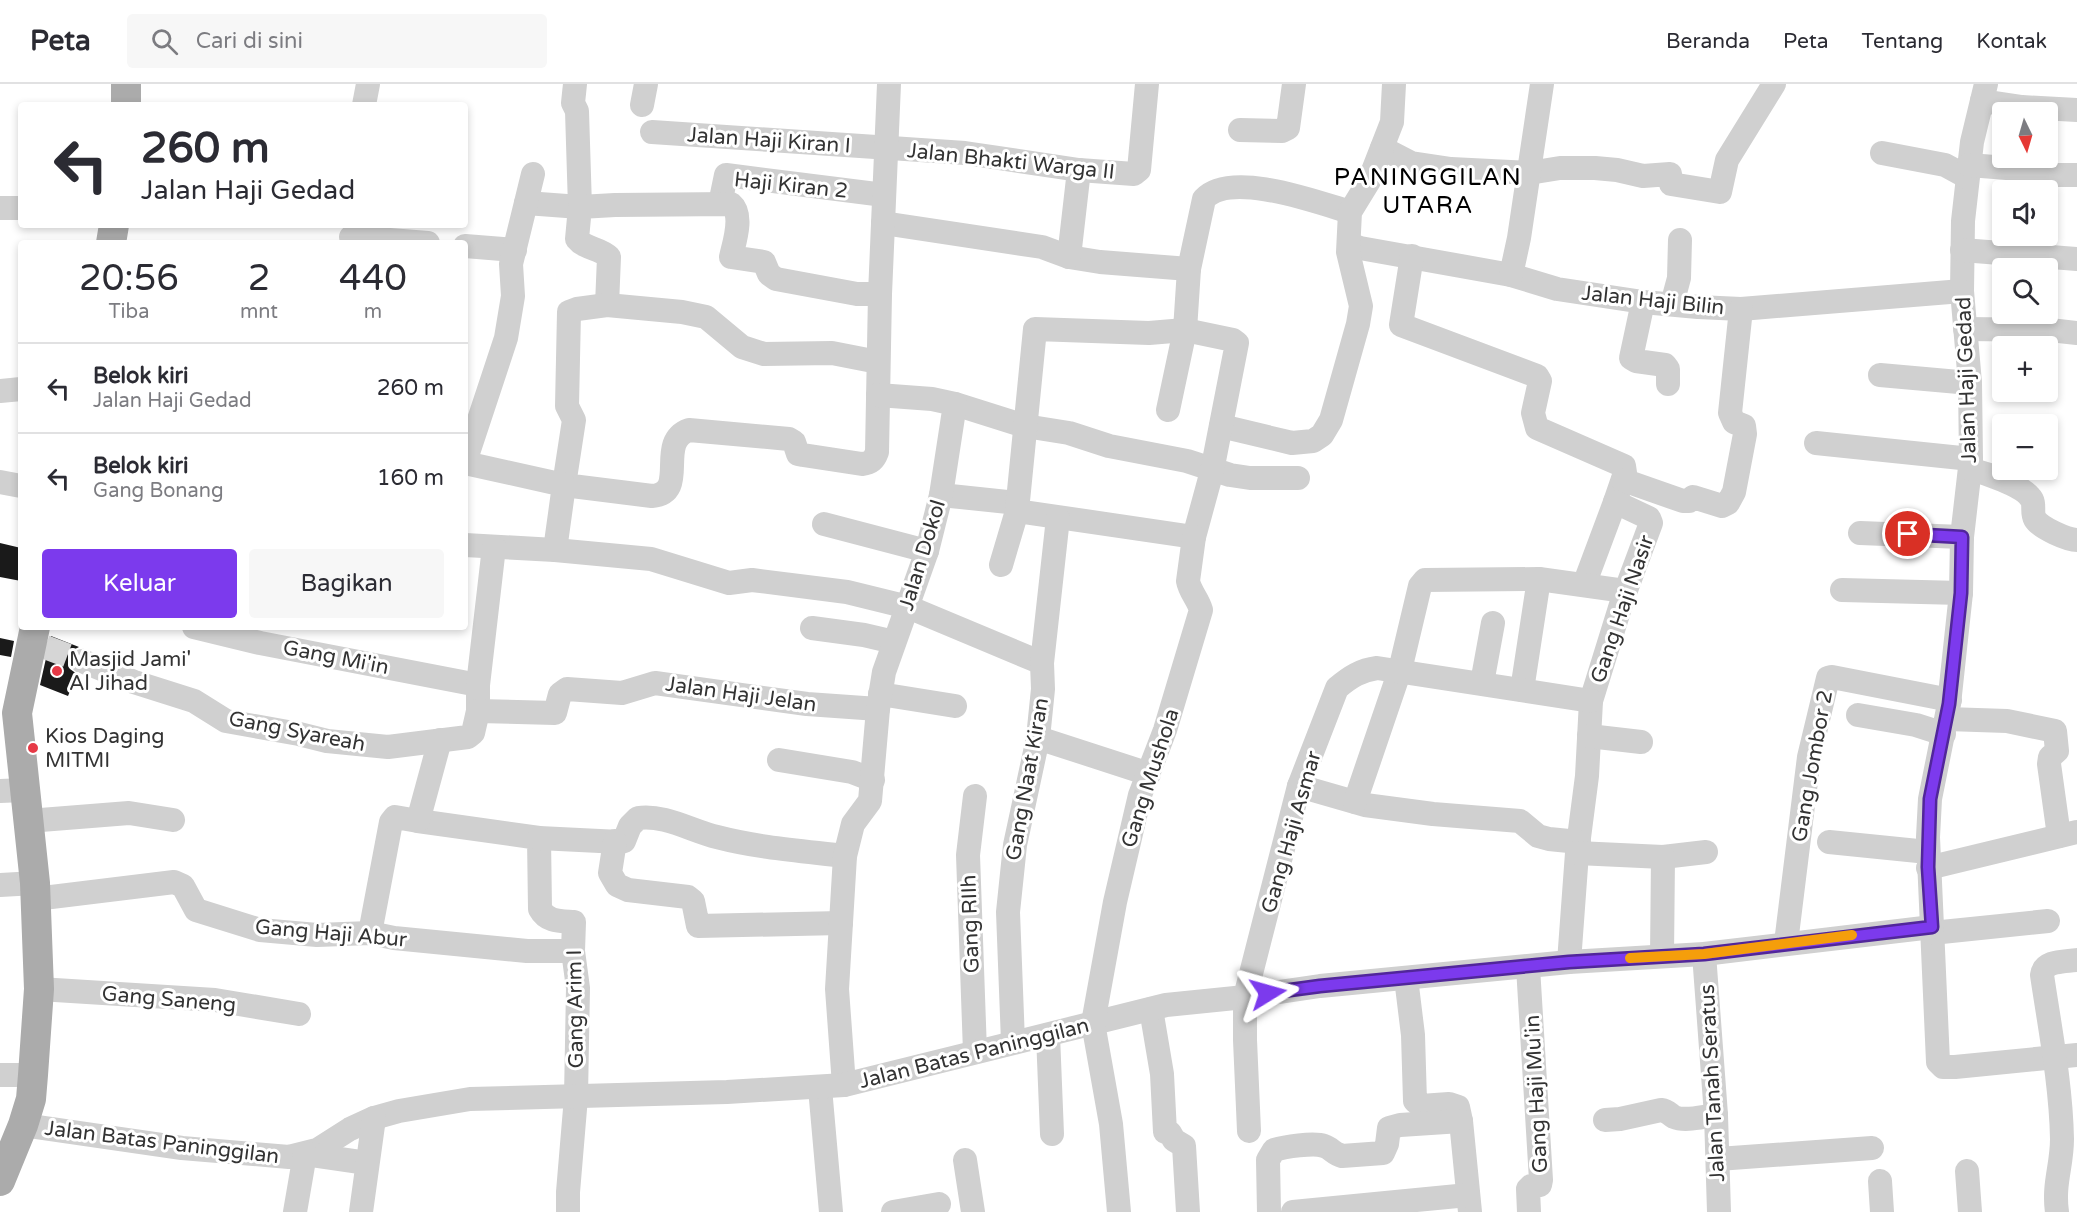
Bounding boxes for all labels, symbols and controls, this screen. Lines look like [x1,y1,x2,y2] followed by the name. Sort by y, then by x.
[127,14,547,68] search box
[30,24,91,58] text: Peta
[148,25,181,58] icon: search
[196,28,303,54] text: Cari di sini
[1666,29,1750,54] text: Beranda
[1783,29,1829,54] text: Peta
[1862,29,1943,54] text: Tentang
[1976,29,2047,54] text: Kontak
[1992,102,2058,168] north arrow
[1992,102,2058,480] map controls
[686,122,852,159] street label: Jalan Haji Kiran I
[141,123,270,174] text: 260 m
[42,126,120,204] icon: left
[906,138,1116,185] street label: Jalan Bhakti Warga II
[1334,163,1522,220] district label: PANINGGILAN UTARA
[733,167,849,204] street label: Haji Kiran 2
[141,174,355,207] text: Jalan Haji Gedad
[1992,180,2058,246] button: sound
[79,257,179,300] text: 20:56
[248,257,270,300] text: 2
[339,257,407,300] text: 440
[1992,258,2058,324] button: search
[1580,281,1726,320] street label: Jalan Haji Bilin
[1951,296,1982,464] street label: Jalan Haji Gedad
[109,300,149,324] text: Tiba
[240,300,278,324] text: mnt
[364,300,382,324] text: m
[1992,336,2058,402] button: +
[93,363,189,389] text: Belok kiri
[42,372,75,405] icon: left
[377,375,444,401] text: 260 m
[93,389,252,413] text: Jalan Haji Gedad
[1992,414,2058,480] button: −
[93,453,189,479] text: Belok kiri
[42,462,75,495] icon: left
[377,465,444,491] text: 160 m
[93,479,224,503] text: Gang Bonang
[894,497,951,613] street label: Jalan Dokol
[1882,508,1933,559] pin
[1891,517,1924,550] icon: arrive
[1585,532,1660,686] street label: Gang Haji Nasir
[42,549,237,618] button: Keluar
[249,549,444,618] button: Bagikan
[281,635,391,680] street label: Gang Mi'in
[69,647,191,696] place label: Masjid Jami' Al Jihad
[50,664,64,678] marker: Masjid Jami' Al Jihad
[664,672,818,717] street label: Jalan Haji Jelan
[1787,688,1838,844] street label: Gang Jombor 2
[1001,696,1054,862] street label: Gang Naat Kiran
[1116,705,1185,851] street label: Gang Mushola
[226,706,367,757] street label: Gang Syareah
[45,724,165,773] place label: Kios Daging MITMI
[26,741,40,755] marker: Kios Daging MITMI
[1256,748,1327,916] street label: Gang Haji Asmar
[956,874,985,974] street label: Gang RIIh
[254,914,408,953] street label: Gang Haji Abur
[562,949,589,1069] street label: Gang Arim I
[1236,961,1300,1025] position arrow
[101,981,237,1018] street label: Gang Saneng
[1695,983,1730,1182] street label: Jalan Tanah Seratus
[857,1013,1092,1094] street label: Jalan Batas Paninggilan
[1520,1014,1553,1174] street label: Gang Haji Mu'in
[43,1116,281,1169] street label: Jalan Batas Paninggilan

